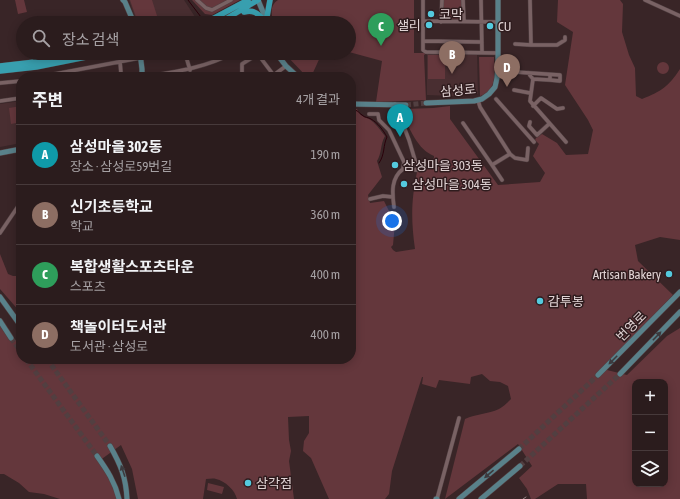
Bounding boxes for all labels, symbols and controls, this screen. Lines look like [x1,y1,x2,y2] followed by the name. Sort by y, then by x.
[439,7,463,22] place label: 코막
[426,9,436,19] marker: 코막
[368,13,394,46] pin: C
[16,16,356,60] search box
[397,18,421,33] place label: 샐리
[498,19,512,34] place label: CU
[424,20,434,30] marker: 샐리
[485,21,495,31] marker: CU
[30,27,52,49] icon: search
[62,31,119,48] text: 장소 검색
[439,41,465,74] pin: B
[494,54,520,87] pin: D
[440,81,477,100] street label: 삼성로
[32,90,63,110] text: 주변
[296,92,340,107] text: 4개 결과
[387,104,413,137] pin: A
[70,138,162,155] text: 삼성마을 302동
[42,147,48,162] text: A
[311,147,340,162] text: 190 m
[403,158,483,173] place label: 삼성마을 303동
[70,159,172,174] text: 장소 · 삼성로59번길
[390,160,400,170] marker: 삼성마을 303동
[412,177,492,192] place label: 삼성마을 304동
[399,179,409,189] marker: 삼성마을 304동
[70,198,153,215] text: 신기초등학교
[42,207,48,222] text: B
[311,207,340,222] text: 360 m
[382,211,402,231] your location
[70,219,94,234] text: 학교
[70,258,194,275] text: 복합생활스포츠타운
[42,267,48,282] text: C
[311,267,340,282] text: 400 m
[593,267,662,282] place label: Artisan Bakery
[664,269,674,279] marker: Artisan Bakery
[70,279,106,294] text: 스포츠
[548,294,584,309] place label: 감투봉
[535,296,545,306] marker: 감투봉
[613,308,649,344] street label: 번영로
[70,318,167,335] text: 책놀이터도서관
[41,327,49,342] text: D
[311,327,340,342] text: 400 m
[652,331,662,341] one-way arrow
[70,339,148,354] text: 도서관 · 삼성로
[608,355,618,365] one-way arrow
[632,379,668,487] map controls
[632,379,668,415] button: +
[632,415,668,451] button: −
[632,451,668,487] button: layers
[119,465,125,477] one-way arrow
[483,470,494,479] one-way arrow
[256,476,292,491] place label: 삼각점
[243,478,253,488] marker: 삼각점

